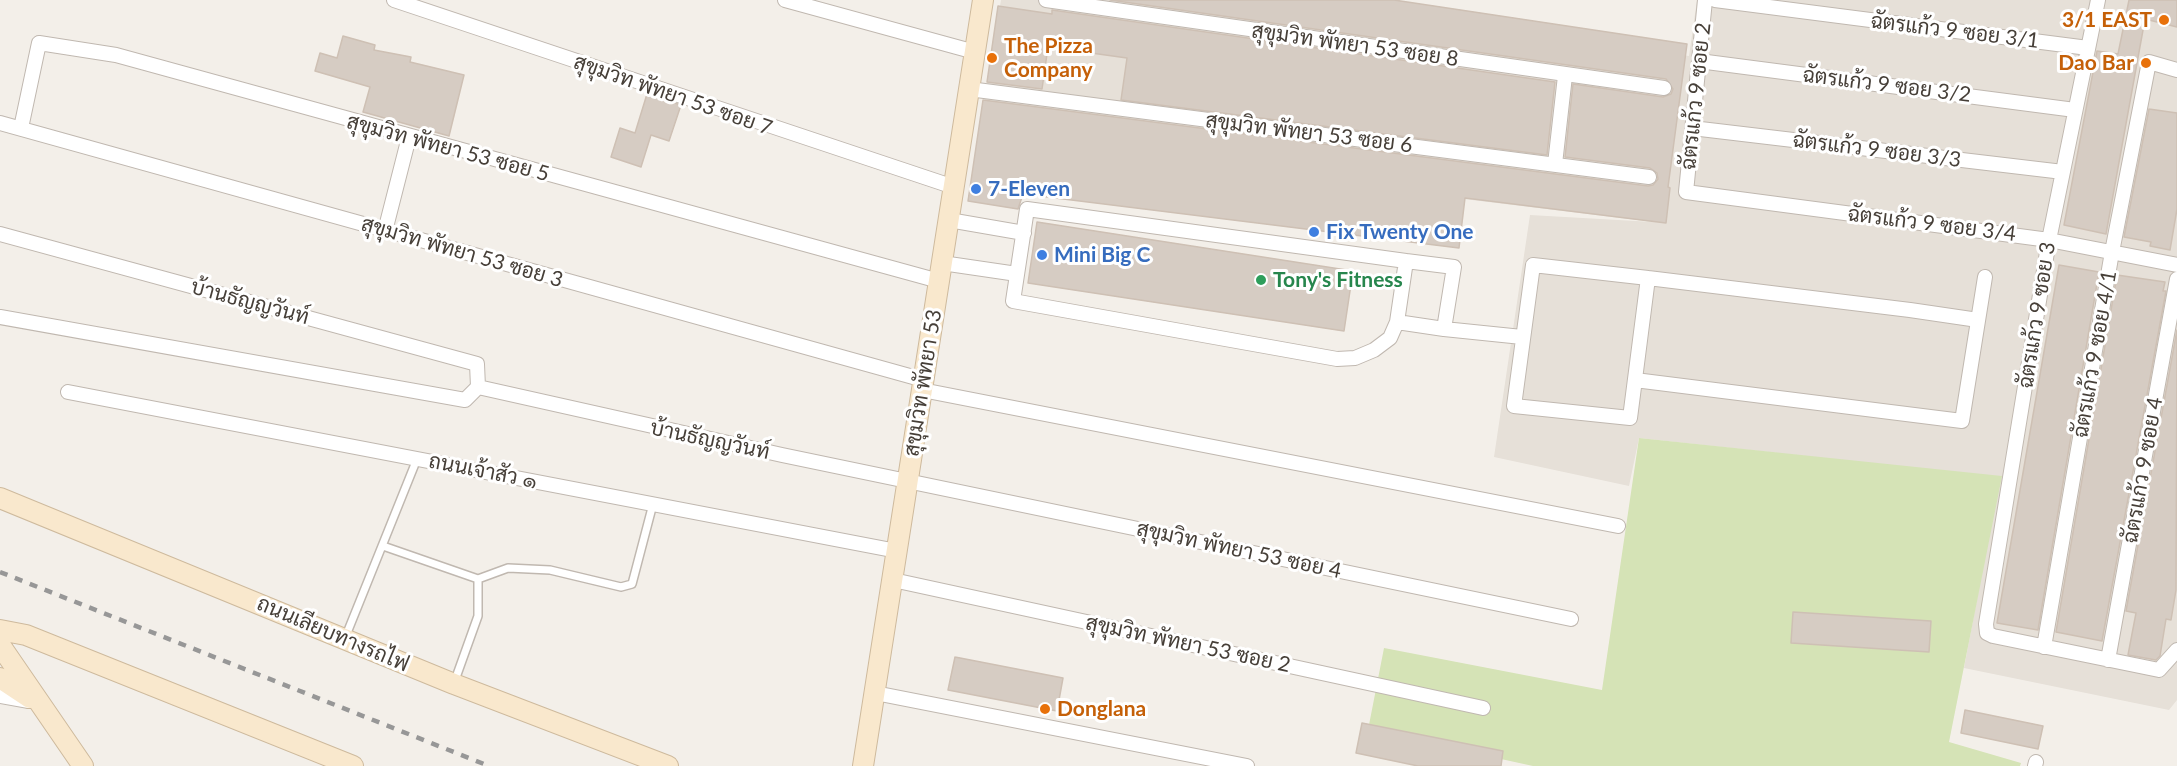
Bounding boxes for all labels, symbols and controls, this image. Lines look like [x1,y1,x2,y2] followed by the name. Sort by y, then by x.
[2062,7,2152,33] place label: 3/1 EAST
[1869,8,2041,54] street label: ฉัตรแก้ว 9 ซอย 3/1
[2157,13,2171,27] marker: 3/1 EAST
[1250,18,1460,72] street label: สุขุมวิท พัทยา 53 ซอย 8
[1676,21,1716,171] street label: ฉัตรแก้ว 9 ซอย 2
[1004,33,1093,83] place label: The Pizza Company
[570,49,776,141] street label: สุขุมวิท พัทยา 53 ซอย 7
[2058,50,2134,76] place label: Dao Bar
[985,51,999,65] marker: The Pizza Company
[2139,56,2153,70] marker: Dao Bar
[1801,62,1973,108] street label: ฉัตรแก้ว 9 ซอย 3/2
[1204,108,1414,158] street label: สุขุมวิท พัทยา 53 ซอย 6
[344,109,552,187] street label: สุขุมวิท พัทยา 53 ซอย 5
[1791,127,1963,173] street label: ฉัตรแก้ว 9 ซอย 3/3
[988,176,1070,202] place label: 7-Eleven
[969,182,983,196] marker: 7-Eleven
[1846,201,2018,247] street label: ฉัตรแก้ว 9 ซอย 3/4
[358,211,566,293] street label: สุขุมวิท พัทยา 53 ซอย 3
[1326,219,1473,245] place label: Fix Twenty One
[1307,225,1321,239] marker: Fix Twenty One
[2013,240,2061,390] street label: ฉัตรแก้ว 9 ซอย 3
[1054,242,1150,268] place label: Mini Big C
[1035,248,1049,262] marker: Mini Big C
[1273,267,1403,293] place label: Tony's Fitness
[2068,268,2122,440] street label: ฉัตรแก้ว 9 ซอย 4/1
[1254,273,1268,287] marker: Tony's Fitness
[188,274,312,330] street label: บ้านธัญญวันท์
[899,308,947,458] street label: สุขุมวิท พัทยา 53
[2118,395,2168,545] street label: ฉัตรแก้ว 9 ซอย 4
[648,415,772,465] street label: บ้านธัญญวันท์
[427,448,539,494] street label: ถนนเจ้าสัว ๑
[1134,516,1344,584] street label: สุขุมวิท พัทยา 53 ซอย 4
[253,591,413,677] street label: ถนนเลียบทางรถไฟ
[1083,610,1293,678] street label: สุขุมวิท พัทยา 53 ซอย 2
[1057,696,1146,722] place label: Donglana
[1038,702,1052,716] marker: Donglana

